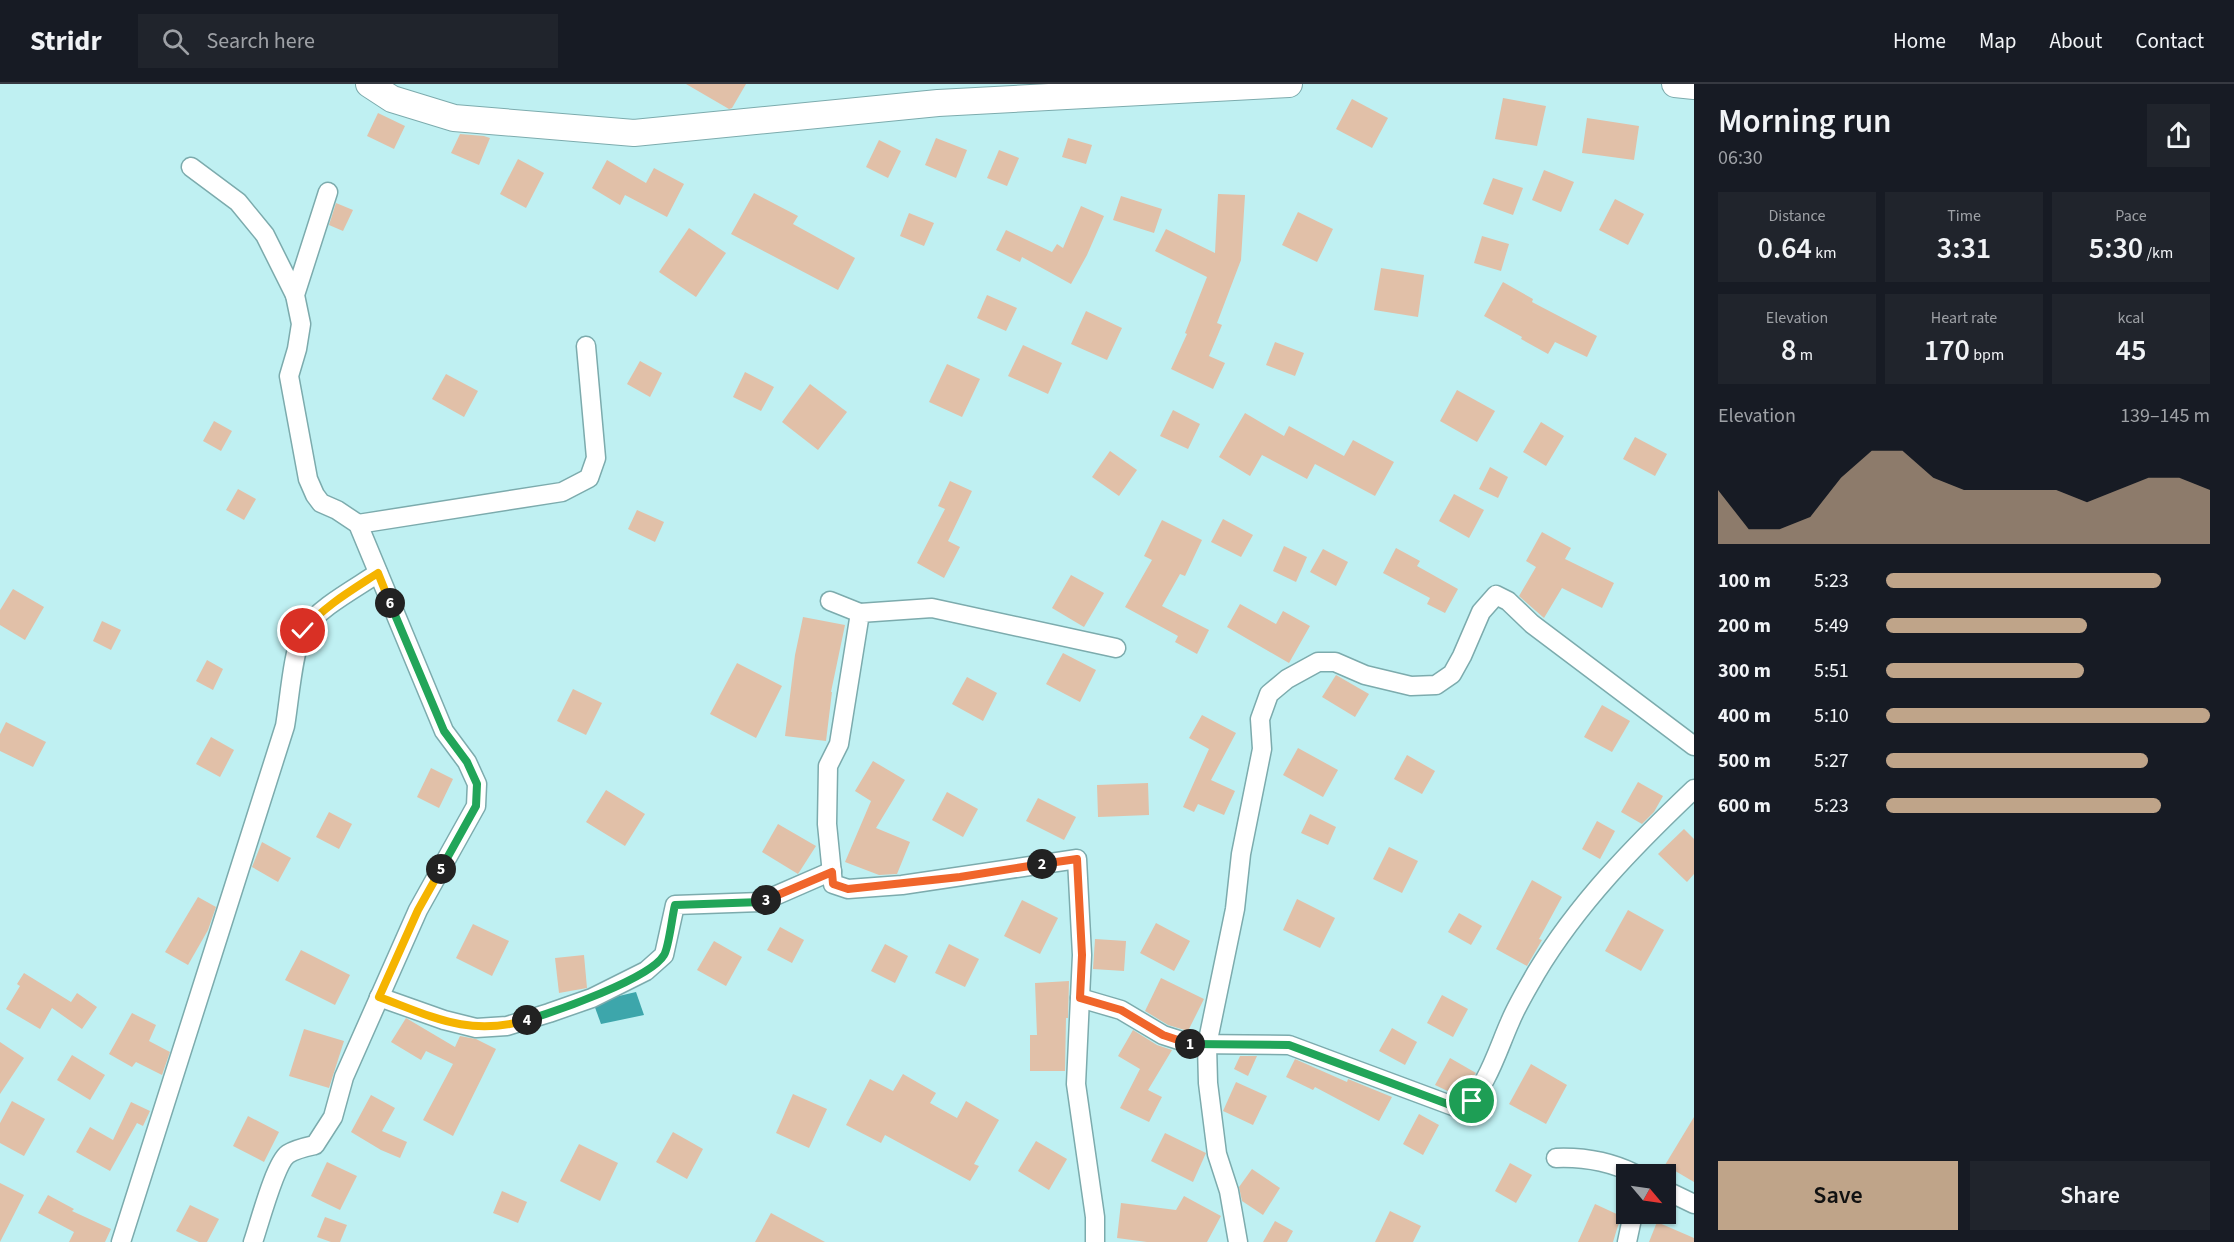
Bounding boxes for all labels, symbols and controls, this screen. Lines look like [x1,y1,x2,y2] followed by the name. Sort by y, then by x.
[138,14,558,68] search box
[30,21,102,61] text: Stridr
[159,25,192,58] icon: search
[207,25,315,57] text: Search here
[1893,26,1946,56] text: Home
[1979,26,2017,56] text: Map
[2050,26,2102,56] text: About
[2135,26,2204,56] text: Contact
[1718,98,1892,145] text: Morning run
[2147,104,2210,167] button: share
[1718,144,1763,172] text: 06:30
[1769,205,1825,227] text: Distance
[1947,205,1981,227] text: Time
[2115,205,2147,227] text: Pace
[1758,227,1812,270] text: 0.64
[1937,227,1991,270] text: 3:31
[2089,227,2143,270] text: 5:30
[1812,242,1836,264] text: km
[2143,242,2173,264] text: /km
[1766,307,1828,329] text: Elevation
[1931,307,1997,329] text: Heart rate
[2118,307,2144,329] text: kcal
[1781,329,1796,372] text: 8
[1924,329,1970,372] text: 170
[2116,329,2146,372] text: 45
[1796,344,1813,366] text: m
[1970,344,2004,366] text: bpm
[1718,402,1796,430] text: Elevation
[2120,402,2210,430] text: 139–145 m
[1718,567,1771,595] text: 100 m
[1814,567,1849,595] text: 5:23
[375,588,405,618] pin: 6
[386,592,394,614] text: 6
[277,605,328,656] pin
[1718,612,1771,640] text: 200 m
[1814,612,1849,640] text: 5:49
[286,614,319,647] icon: check
[1718,657,1771,685] text: 300 m
[1814,657,1849,685] text: 5:51
[1718,702,1771,730] text: 400 m
[1814,702,1849,730] text: 5:10
[1718,747,1771,775] text: 500 m
[1814,747,1849,775] text: 5:27
[1718,792,1771,820] text: 600 m
[1814,792,1849,820] text: 5:23
[1027,849,1057,879] pin: 2
[1038,853,1046,875] text: 2
[426,854,456,884] pin: 5
[437,858,445,880] text: 5
[751,885,781,915] pin: 3
[762,889,770,911] text: 3
[512,1005,542,1035] pin: 4
[523,1009,531,1031] text: 4
[1175,1029,1205,1059] pin: 1
[1186,1033,1194,1055] text: 1
[1446,1075,1497,1126] pin
[1455,1084,1488,1117] icon: arrive
[1718,1161,1958,1230] button: Save
[1970,1161,2210,1230] button: Share
[1616,1164,1676,1224] north arrow
[1616,1164,1676,1224] map controls

